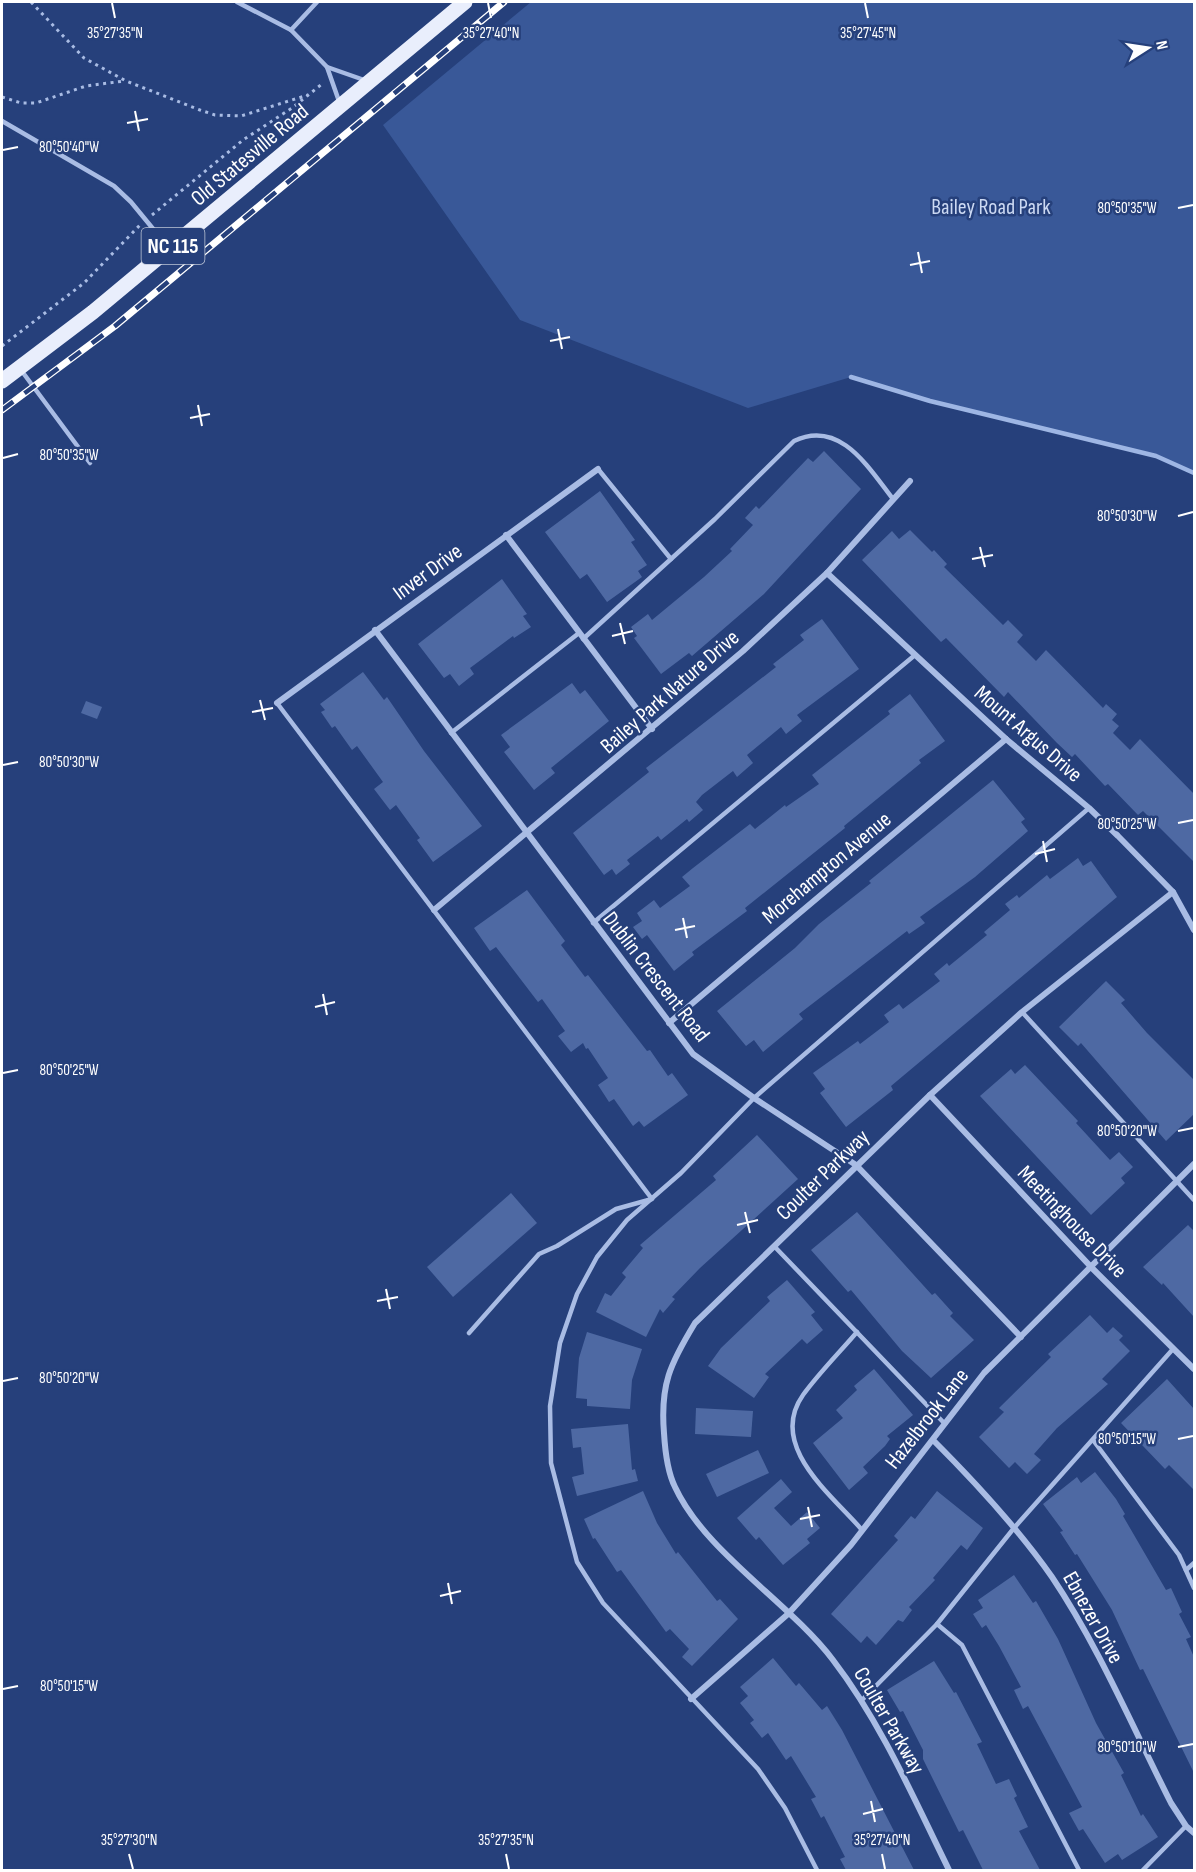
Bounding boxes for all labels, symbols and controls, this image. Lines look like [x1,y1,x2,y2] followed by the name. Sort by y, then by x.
[1118,18,1178,78] north arrow
[87,24,143,43] text: 35°27'35"N
[463,24,519,43] text: 35°27'40"N
[840,24,896,43] text: 35°27'45"N
[1151,39,1171,51] text: N
[186,98,314,212] street label: Old Statesville Road
[39,138,99,157] text: 80°50'40"W
[931,194,1051,221] park label: Bailey Road Park
[1097,199,1157,218] text: 80°50'35"W
[142,228,204,264] road number: NC 115
[39,446,99,465] text: 80°50'35"W
[1097,507,1157,526] text: 80°50'30"W
[388,538,468,606] street label: Inver Drive
[595,624,745,760] street label: Bailey Park Nature Drive
[968,680,1088,788] street label: Mount Argus Drive
[39,753,99,772] text: 80°50'30"W
[757,806,897,930] street label: Morehampton Avenue
[1097,815,1157,834] text: 80°50'25"W
[597,906,715,1047] street label: Dublin Crescent Road
[39,1061,99,1080] text: 80°50'25"W
[1097,1122,1157,1141] text: 80°50'20"W
[771,1124,876,1226] street label: Coulter Parkway
[1011,1160,1132,1284] street label: Meetinghouse Drive
[880,1363,975,1475] street label: Hazelbrook Lane
[39,1369,99,1388] text: 80°50'20"W
[1098,1430,1156,1449] text: 80°50'15"W
[1056,1567,1129,1668] street label: Ebnezer Drive
[847,1662,930,1780] street label: Coulter Parkway
[40,1677,98,1696] text: 80°50'15"W
[1098,1738,1157,1757] text: 80°50'10"W
[101,1831,157,1850] text: 35°27'30"N
[478,1831,534,1850] text: 35°27'35"N
[854,1831,910,1850] text: 35°27'40"N

